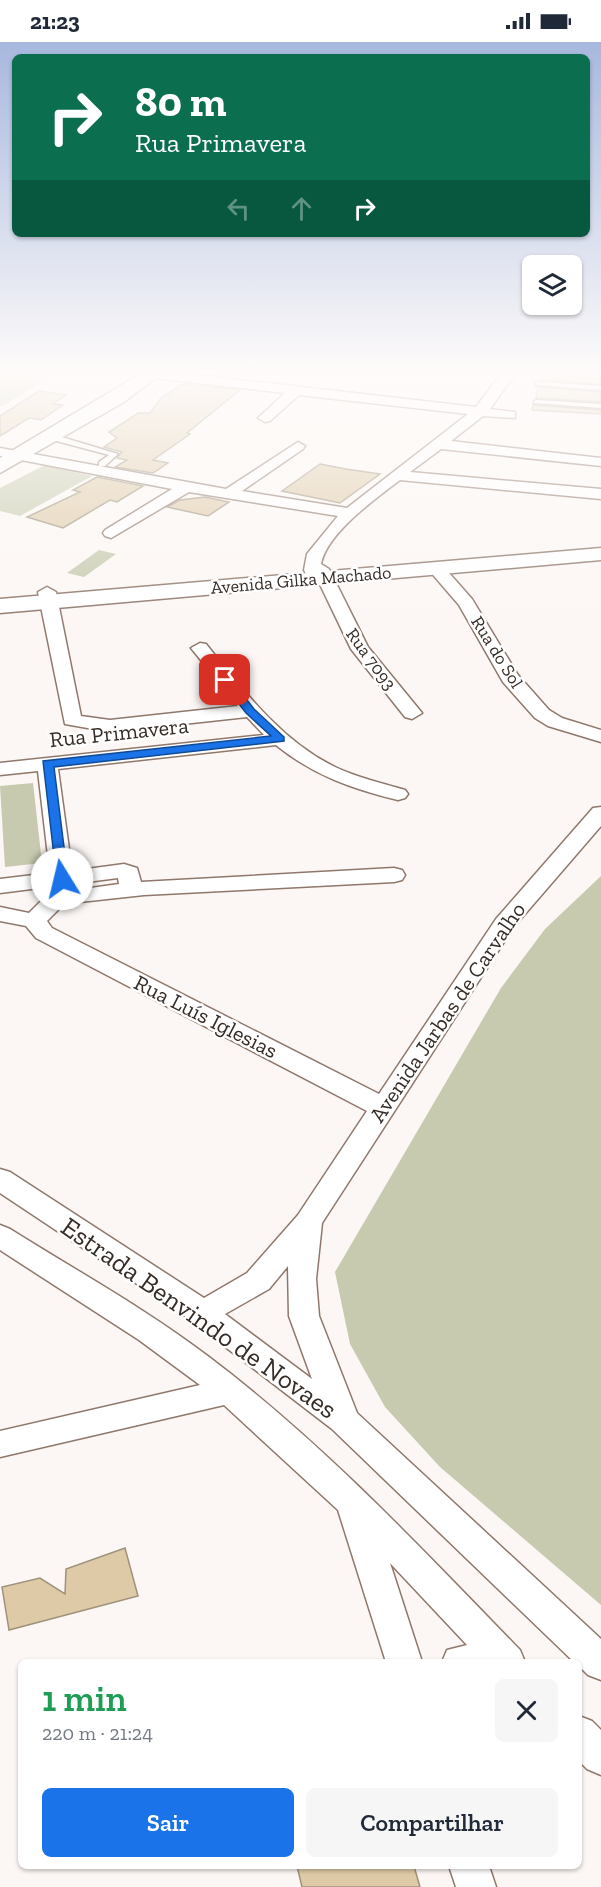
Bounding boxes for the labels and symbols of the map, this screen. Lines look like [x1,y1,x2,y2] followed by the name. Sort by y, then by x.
[210,561,392,599] street label: Avenida Gilka Machado
[466,612,528,692] street label: Rua do Sol
[341,624,401,694] street label: Rua 7093
[199,654,250,705] pin
[48,712,190,753] street label: Rua Primavera
[30,847,94,911] position arrow
[364,897,531,1127] street label: Avenida Jarbas de Carvalho
[130,969,282,1064] street label: Rua Luís Iglesias
[55,1210,343,1426] street label: Estrada Benvindo de Novaes

